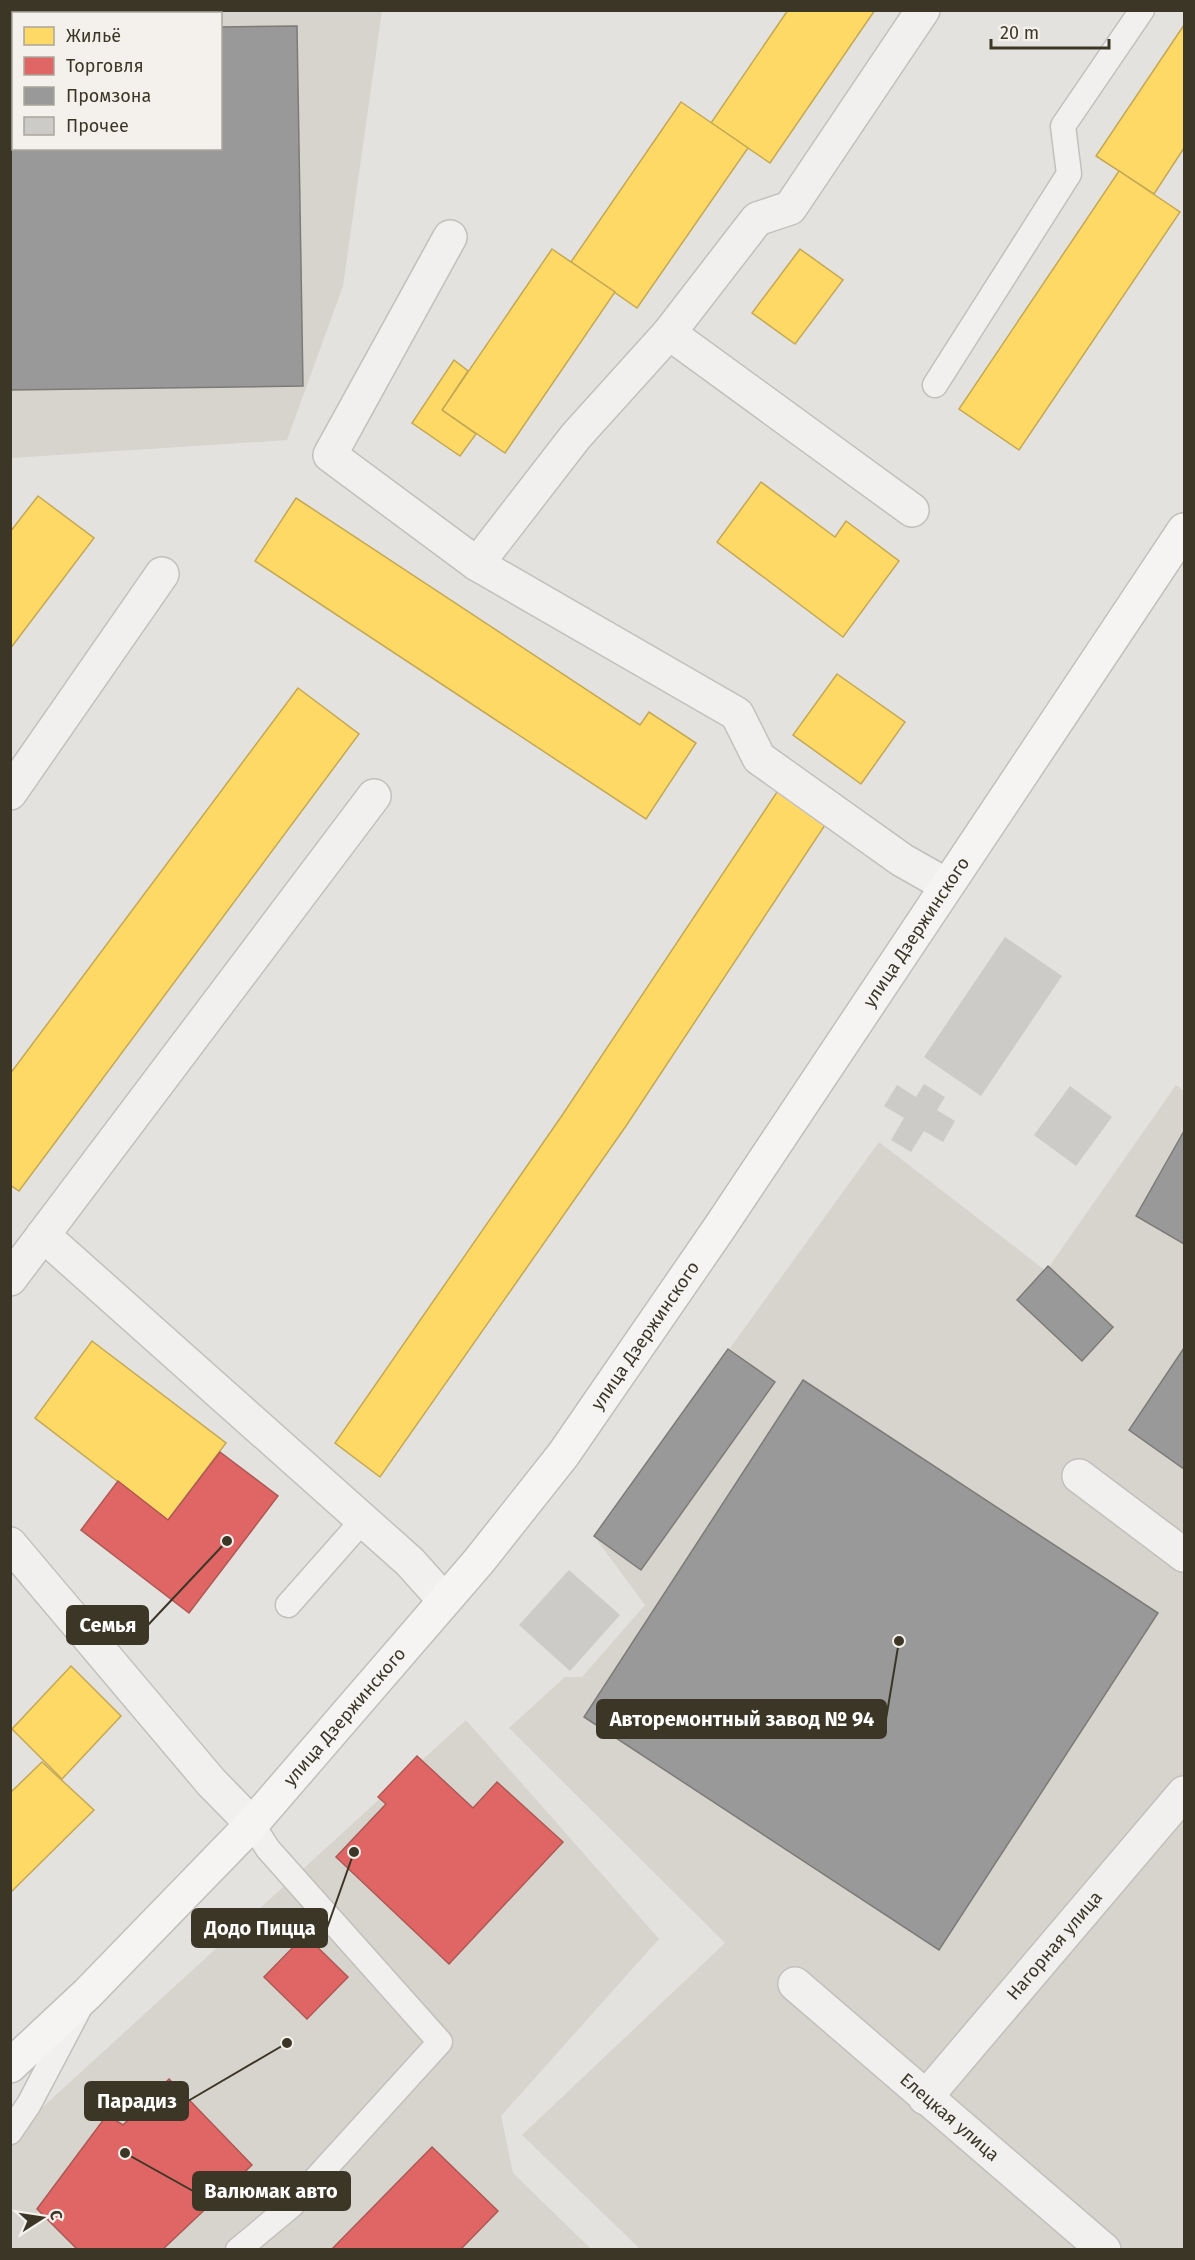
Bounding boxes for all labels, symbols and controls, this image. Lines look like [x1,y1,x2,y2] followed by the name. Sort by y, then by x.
[12,12,222,150] legend
[991,12,1110,50] scale bar
[1000,22,1039,44] text: 20 m
[66,25,121,47] text: Жильё
[66,55,144,77] text: Торговля
[66,85,151,107] text: Промзона
[66,115,129,137] text: Прочее
[858,853,974,1011] street label: улица Дзержинского
[586,1257,704,1414] street label: улица Дзержинского
[67,1606,148,1644] callout: Семья
[80,1613,137,1637] text: Семья
[279,1643,410,1790] street label: улица Дзержинского
[597,1700,886,1738] callout: Авторемонтный завод № 94
[609,1707,874,1731] text: Авторемонтный завод № 94
[1002,1887,1107,2004] street label: Нагорная улица
[192,1909,327,1947] callout: Додо Пицца
[203,1916,316,1940] text: Додо Пицца
[895,2068,1004,2166] street label: Елецкая улица
[85,2082,188,2120] callout: Парадиз
[97,2089,177,2113] text: Парадиз
[193,2172,350,2210] callout: Валюмак авто
[204,2179,338,2203] text: Валюмак авто
[12,2188,72,2248] north arrow
[46,2209,67,2222] text: С

